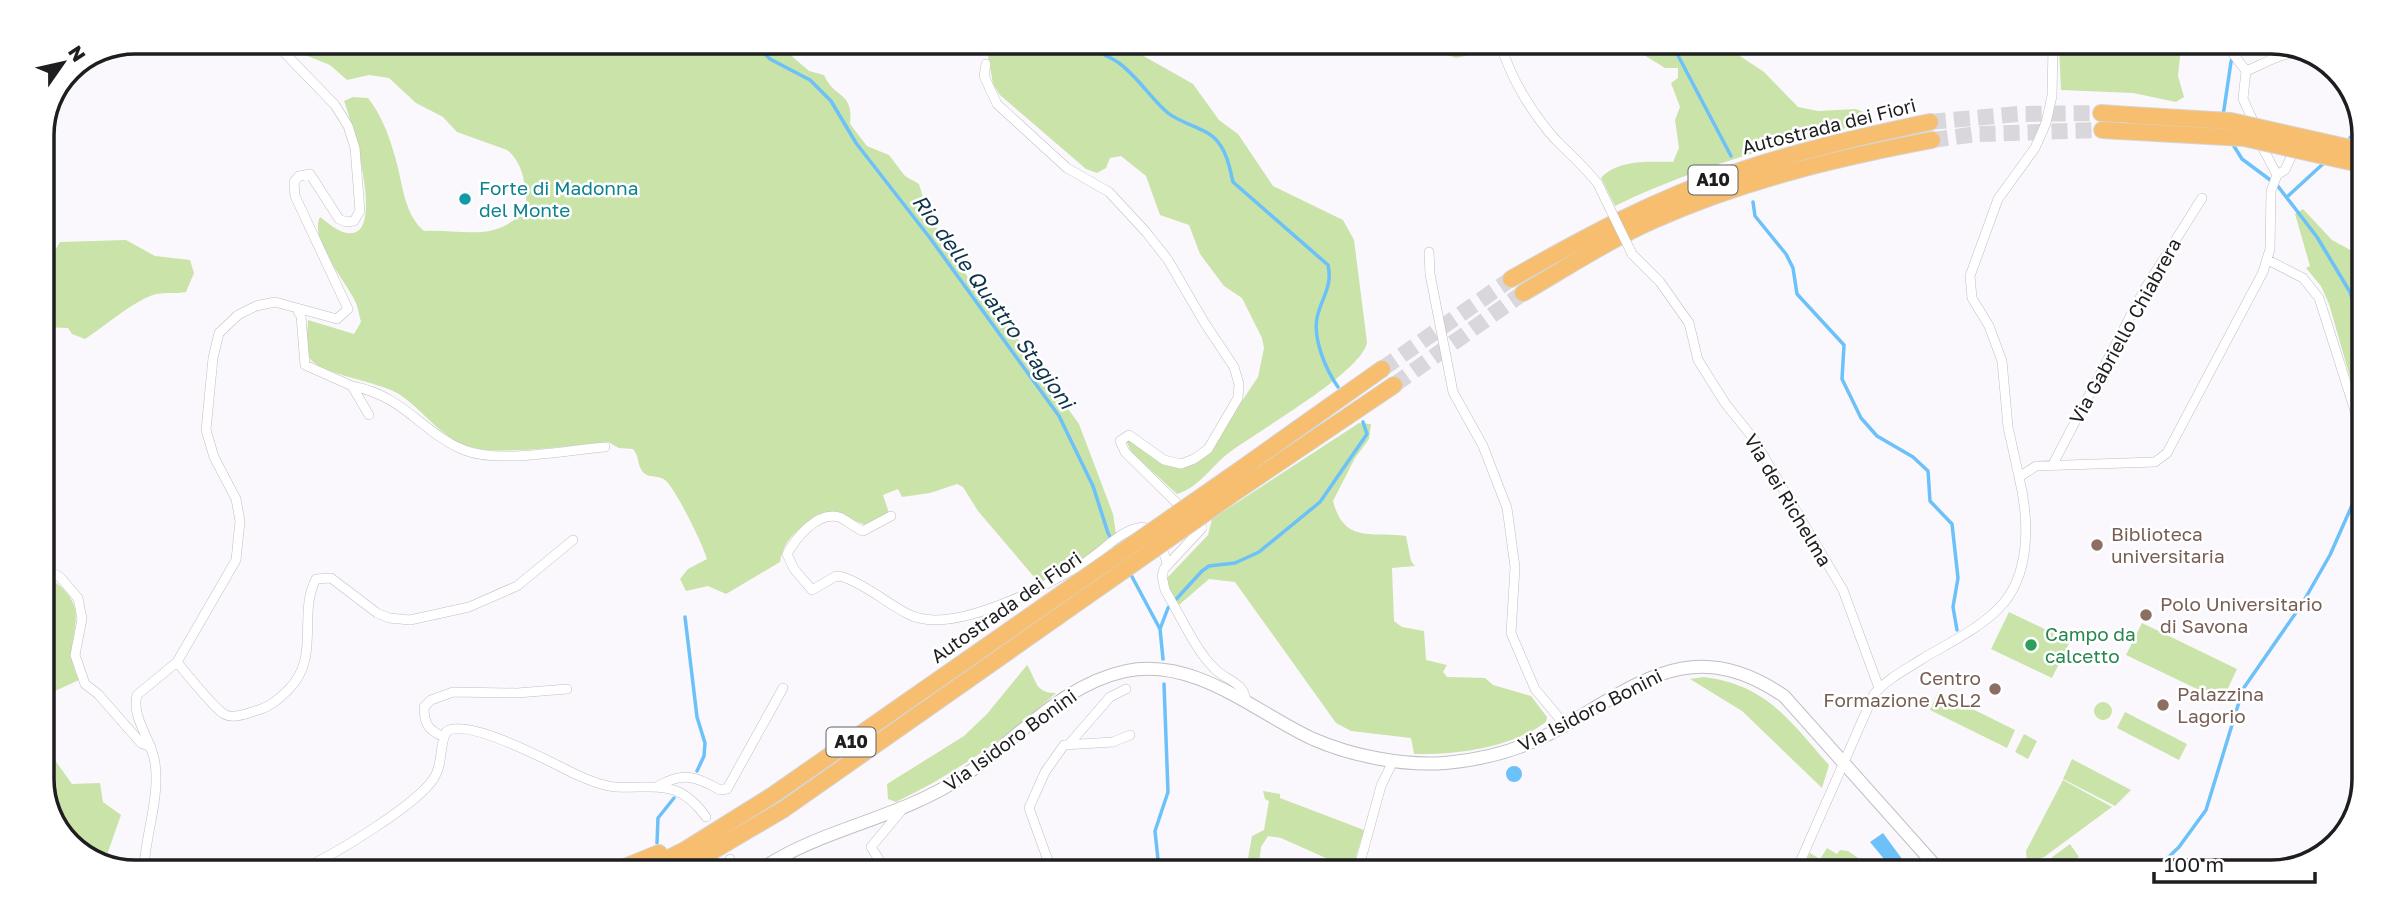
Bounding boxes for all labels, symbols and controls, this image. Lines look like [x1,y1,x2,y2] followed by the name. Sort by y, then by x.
[28,28,98,98] north arrow
[64,41,91,66] text: N
[1739,93,1918,158] street label: Autostrada dei Fiori
[1688,166,1738,195] road number: A10
[479,176,638,221] place label: Forte di Madonna del Monte
[907,189,1082,416] water label: Rio delle Quattro Stagioni
[457,191,473,207] marker: Forte di Madonna del Monte
[2064,234,2185,428] street label: Via Gabriello Chiabrera
[1740,429,1837,570] street label: Via dei Richelma
[2111,522,2225,567] place label: Biblioteca universitaria
[2089,537,2105,553] marker: Biblioteca universitaria
[926,546,1085,667] street label: Autostrada dei Fiori
[2160,592,2322,637] place label: Polo Universitario di Savona
[2138,607,2154,623] marker: Polo Universitario di Savona
[2045,622,2136,667] place label: Campo da calcetto
[2023,637,2039,653] marker: Campo da calcetto
[1514,663,1666,756] street label: Via Isidoro Bonini
[1823,666,1981,711] place label: Centro Formazione ASL2
[1987,681,2003,697] marker: Centro Formazione ASL2
[2177,682,2264,727] place label: Palazzina Lagorio
[939,684,1081,796] street label: Via Isidoro Bonini
[2155,697,2171,713] marker: Palazzina Lagorio
[826,728,876,756] road number: A10
[2154,841,2315,885] scale bar
[2164,851,2224,877] text: 100 m

